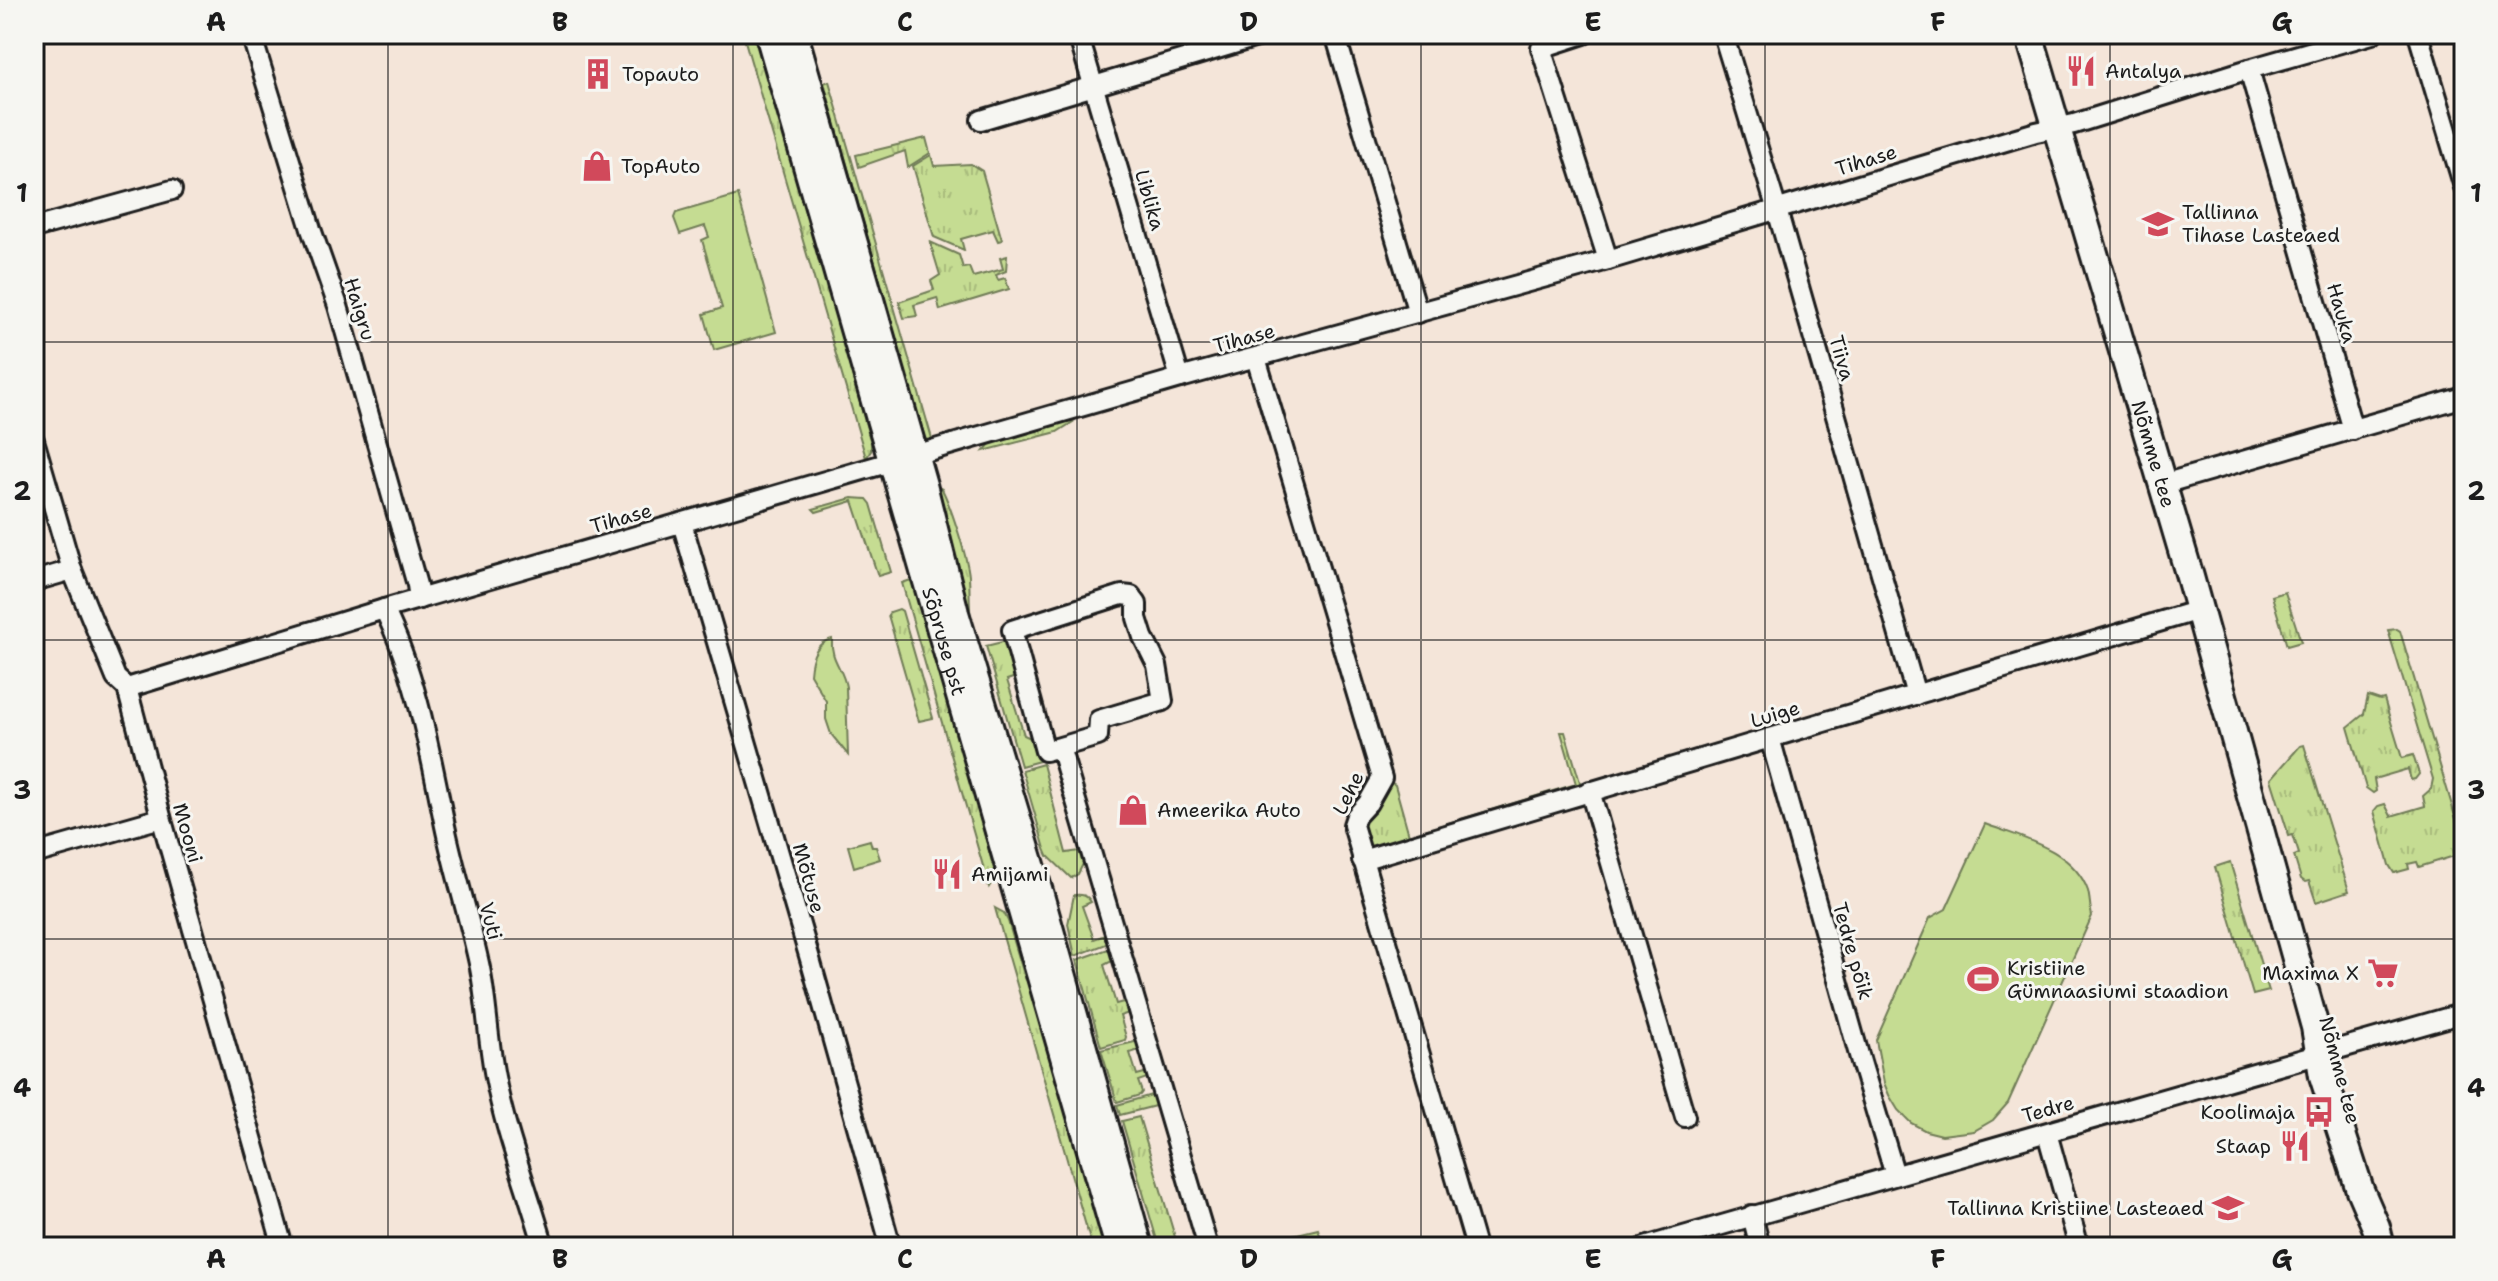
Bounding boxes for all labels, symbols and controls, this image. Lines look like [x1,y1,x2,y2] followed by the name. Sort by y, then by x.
[206,4,226,39] text: A
[552,4,568,39] text: B
[897,4,913,39] text: C
[1240,4,1258,39] text: D
[1584,4,1602,39] text: E
[1930,4,1946,39] text: F
[2272,4,2293,39] text: G
[2064,54,2098,88] restaurant icon: Antalya
[581,57,615,91] building icon: Topauto
[2105,58,2182,84] place label: Antalya
[622,61,699,87] place label: Topauto
[1832,138,1900,182] street label: Tihase
[580,149,614,183] shop icon: TopAuto
[621,153,700,179] place label: TopAuto
[1129,167,1171,234] street label: Liblika
[16,175,28,210] text: 1
[2470,175,2482,210] text: 1
[2182,199,2340,248] place label: Tallinna Tihase Lasteaed
[2141,207,2175,241] school or university icon: Tallinna Tihase Lasteaed
[338,274,382,344] street label: Haigru
[2321,280,2363,347] street label: Hauka
[1210,317,1278,359] street label: Tihase
[1823,332,1861,384] street label: Tiiva
[2125,397,2182,511] street label: Nõmme tee
[13,473,31,508] text: 2
[2467,473,2485,508] text: 2
[587,497,655,539] street label: Tihase
[916,584,972,698] street label: Sõpruse pst
[1747,694,1803,734] street label: Luige
[1326,767,1370,819] street label: Lehe
[13,772,31,807] text: 3
[2467,772,2485,807] text: 3
[1116,793,1150,827] shop icon: Ameerika Auto
[1157,797,1301,823] place label: Ameerika Auto
[167,800,209,866] street label: Mooni
[787,840,831,916] street label: Mõtuse
[930,857,964,891] restaurant icon: Amijami
[971,861,1049,887] place label: Amijami
[474,899,508,943] street label: Vuti
[1827,899,1879,1003] street label: Tedre põik
[2007,955,2228,1004] place label: Kristiine Gümnaasiumi staadion
[2366,956,2400,990] supermarket icon: Maxima X
[2262,960,2359,986] place label: Maxima X
[1966,962,2000,996] sports icon: Kristiine Gümnaasiumi staadion
[2313,1013,2367,1127] street label: Nõmme tee
[13,1070,31,1105] text: 4
[2467,1070,2485,1105] text: 4
[2019,1089,2077,1129] street label: Tedre
[2302,1095,2336,1129] bus stop icon: Koolimaja
[2200,1099,2296,1125] place label: Koolimaja
[2278,1129,2312,1163] restaurant icon: Staap
[2216,1133,2271,1159] place label: Staap
[2211,1191,2245,1225] school or university icon: Tallinna Kristiine Lasteaed
[1947,1195,2204,1221] place label: Tallinna Kristiine Lasteaed
[206,1241,226,1276] text: A
[552,1241,568,1276] text: B
[897,1241,913,1276] text: C
[1240,1241,1258,1276] text: D
[1584,1241,1602,1276] text: E
[1930,1241,1946,1276] text: F
[2272,1241,2293,1276] text: G

